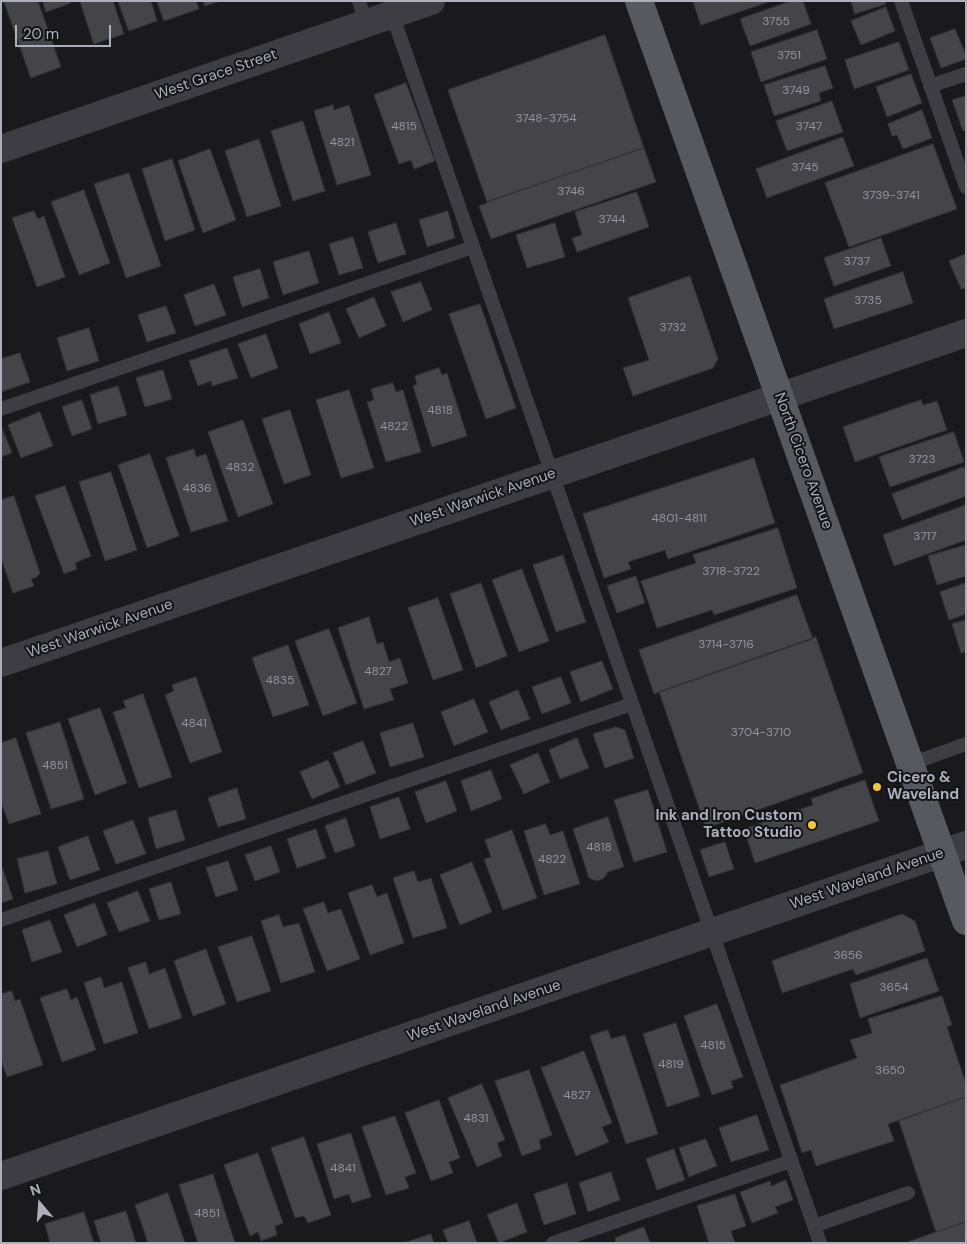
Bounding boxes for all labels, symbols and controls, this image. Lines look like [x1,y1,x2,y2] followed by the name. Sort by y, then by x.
[18,15,114,47] scale bar
[762,15,790,29] house number: 3755
[23,24,59,44] text: 20 m
[153,46,279,104] street label: West Grace Street
[777,49,801,63] house number: 3751
[782,84,810,98] house number: 3749
[515,112,577,126] house number: 3748-3754
[391,120,417,134] house number: 4815
[796,120,822,134] house number: 3747
[329,136,355,150] house number: 4821
[791,161,819,175] house number: 3745
[557,185,585,199] house number: 3746
[862,189,920,203] house number: 3739-3741
[598,213,626,227] house number: 3744
[844,255,870,269] house number: 3737
[854,294,882,308] house number: 3735
[660,321,686,335] house number: 3732
[770,390,836,532] street label: North Cicero Avenue
[427,404,453,418] house number: 4818
[380,420,408,434] house number: 4822
[909,453,935,467] house number: 3723
[226,461,254,475] house number: 4832
[408,465,558,531] street label: West Warwick Avenue
[182,482,212,496] house number: 4836
[652,512,706,526] house number: 4801-4811
[913,530,937,544] house number: 3717
[702,565,760,579] house number: 3718-3722
[25,596,175,662] street label: West Warwick Avenue
[698,638,754,652] house number: 3714-3716
[364,665,392,679] house number: 4827
[266,674,294,688] house number: 4835
[181,717,207,731] house number: 4841
[731,726,791,740] house number: 3704-3710
[42,759,68,773] house number: 4851
[887,769,959,804] place label: Cicero & Waveland
[871,781,883,793] marker: Cicero & Waveland
[655,807,802,842] place label: Ink and Iron Custom Tattoo Studio
[806,819,818,831] marker: Ink and Iron Custom Tattoo Studio
[586,841,612,855] house number: 4818
[788,844,946,914] street label: West Waveland Avenue
[538,853,566,867] house number: 4822
[833,949,863,963] house number: 3656
[405,976,563,1046] street label: West Waveland Avenue
[880,981,908,995] house number: 3654
[700,1039,726,1053] house number: 4815
[658,1058,684,1072] house number: 4819
[875,1064,905,1078] house number: 3650
[563,1089,591,1103] house number: 4827
[463,1112,489,1126] house number: 4831
[330,1162,356,1176] house number: 4841
[15,1179,65,1229] north arrow
[28,1180,43,1200] text: N
[194,1207,220,1221] house number: 4851

